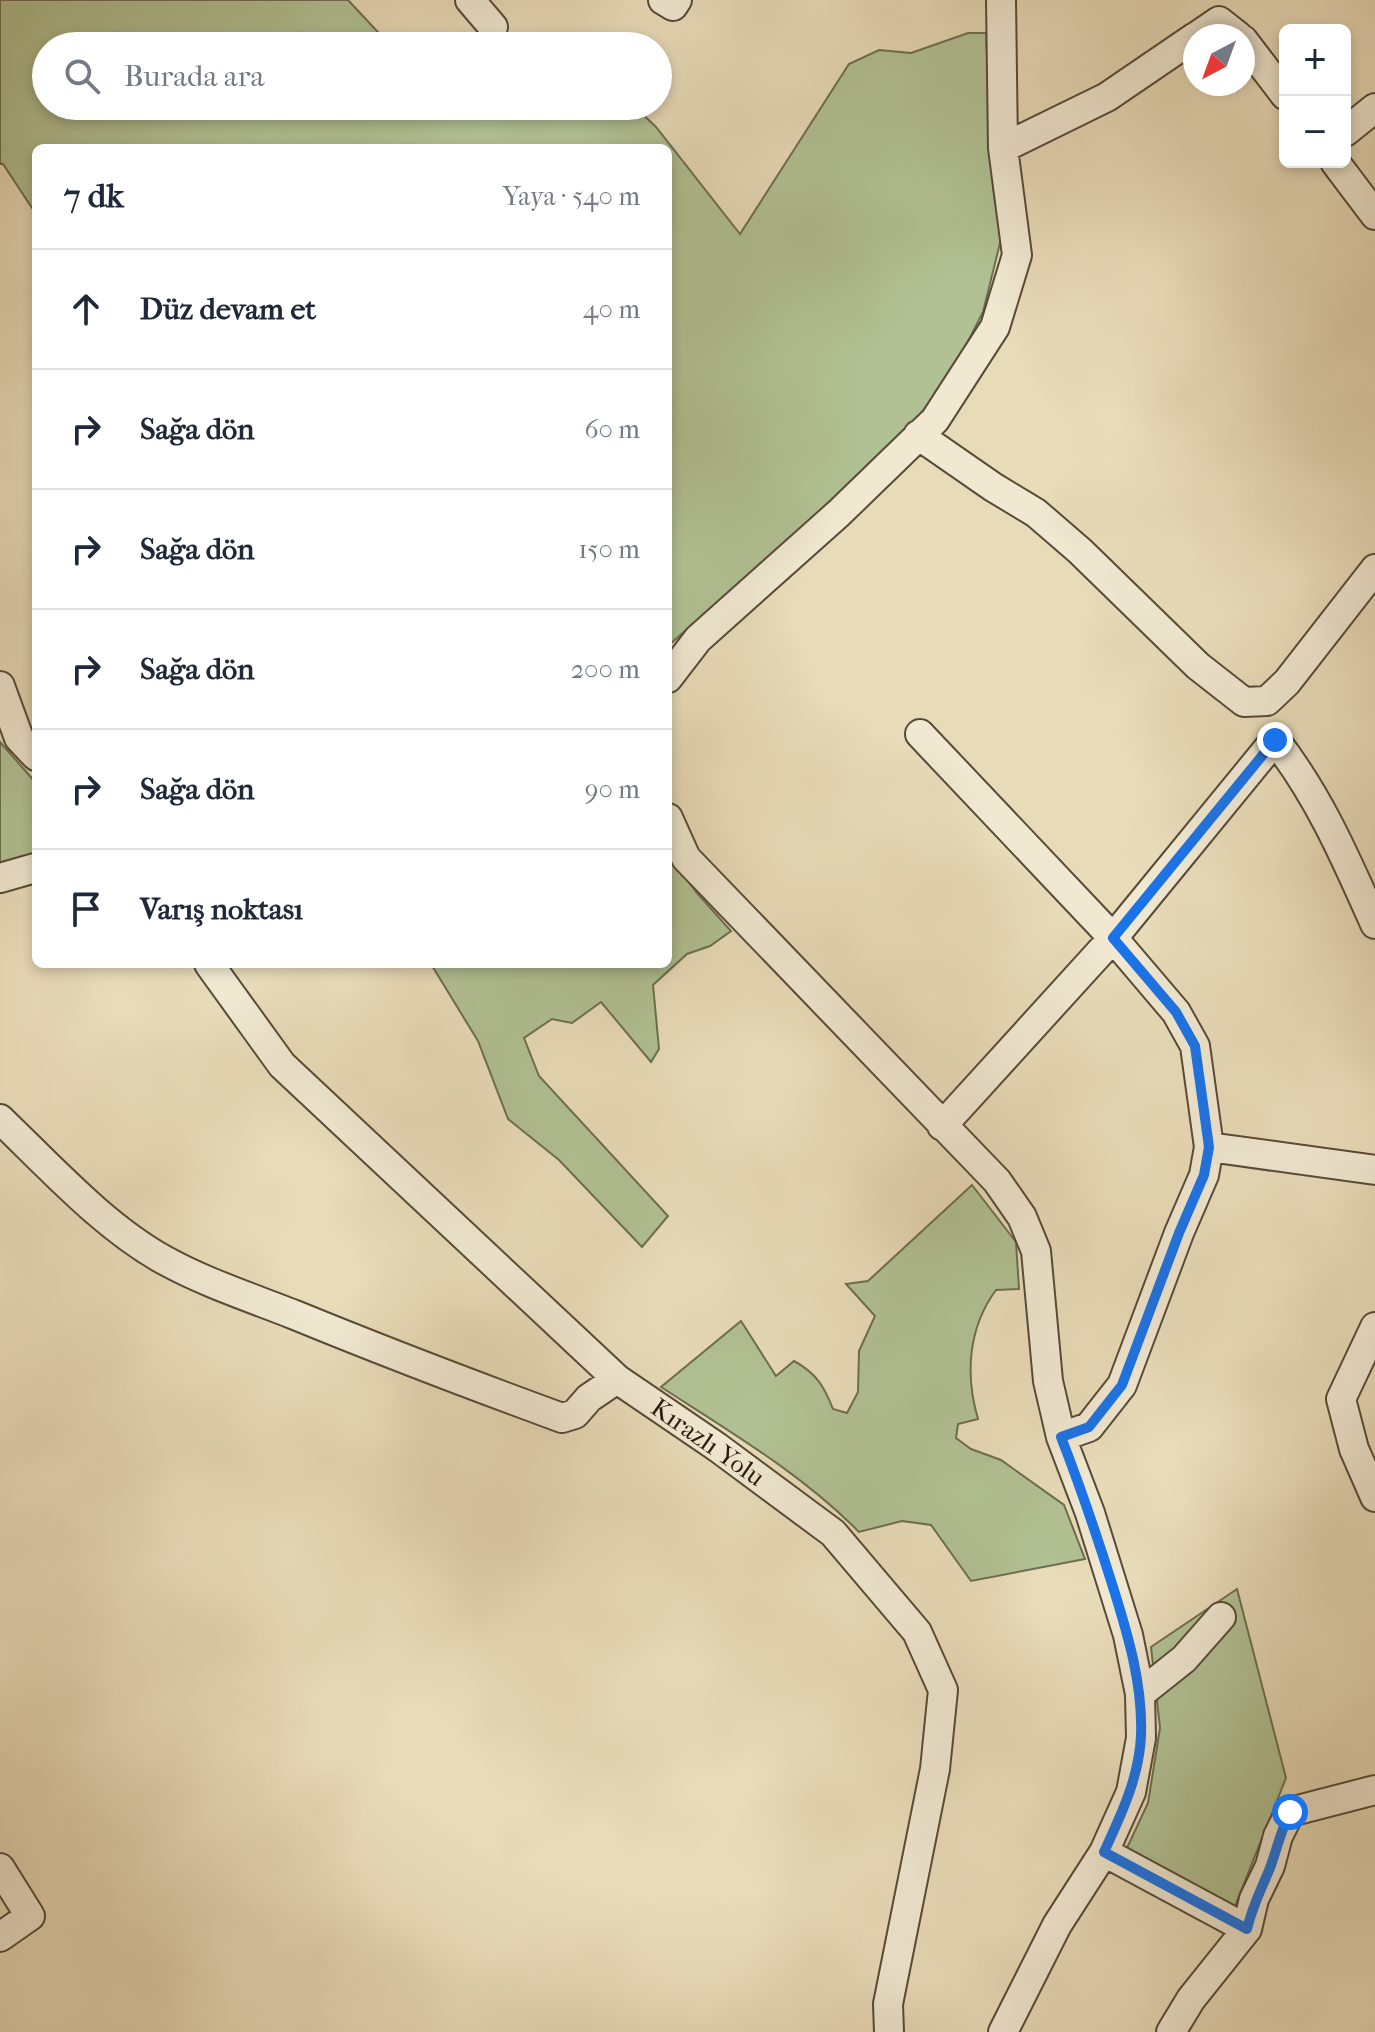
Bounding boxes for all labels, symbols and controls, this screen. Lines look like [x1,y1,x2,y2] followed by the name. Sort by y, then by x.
[1183,24,1255,96] north arrow
[1279,24,1351,168] map controls
[1279,24,1351,96] button: +
[32,32,672,120] search box
[60,54,104,98] icon: search
[124,59,264,94] text: Burada ara
[1279,96,1351,168] button: −
[64,176,124,216] text: 7 dk
[503,181,640,212] text: Yaya · 540 m
[64,287,108,331] icon: ahead
[140,292,316,327] text: Düz devam et
[583,294,640,325] text: 40 m
[64,407,108,451] icon: right
[140,412,254,447] text: Sağa dön
[584,414,640,445] text: 60 m
[64,527,108,571] icon: right
[140,532,254,567] text: Sağa dön
[578,534,640,565] text: 150 m
[64,647,108,691] icon: right
[140,652,254,687] text: Sağa dön
[571,654,640,685] text: 200 m
[1257,722,1293,758] route end
[64,767,108,811] icon: right
[140,772,254,807] text: Sağa dön
[585,774,640,805] text: 90 m
[64,887,108,931] icon: arrive
[140,892,303,927] text: Varış noktası
[645,1392,771,1493] street label: Kırazlı Yolu
[1272,1794,1308,1830] route start

